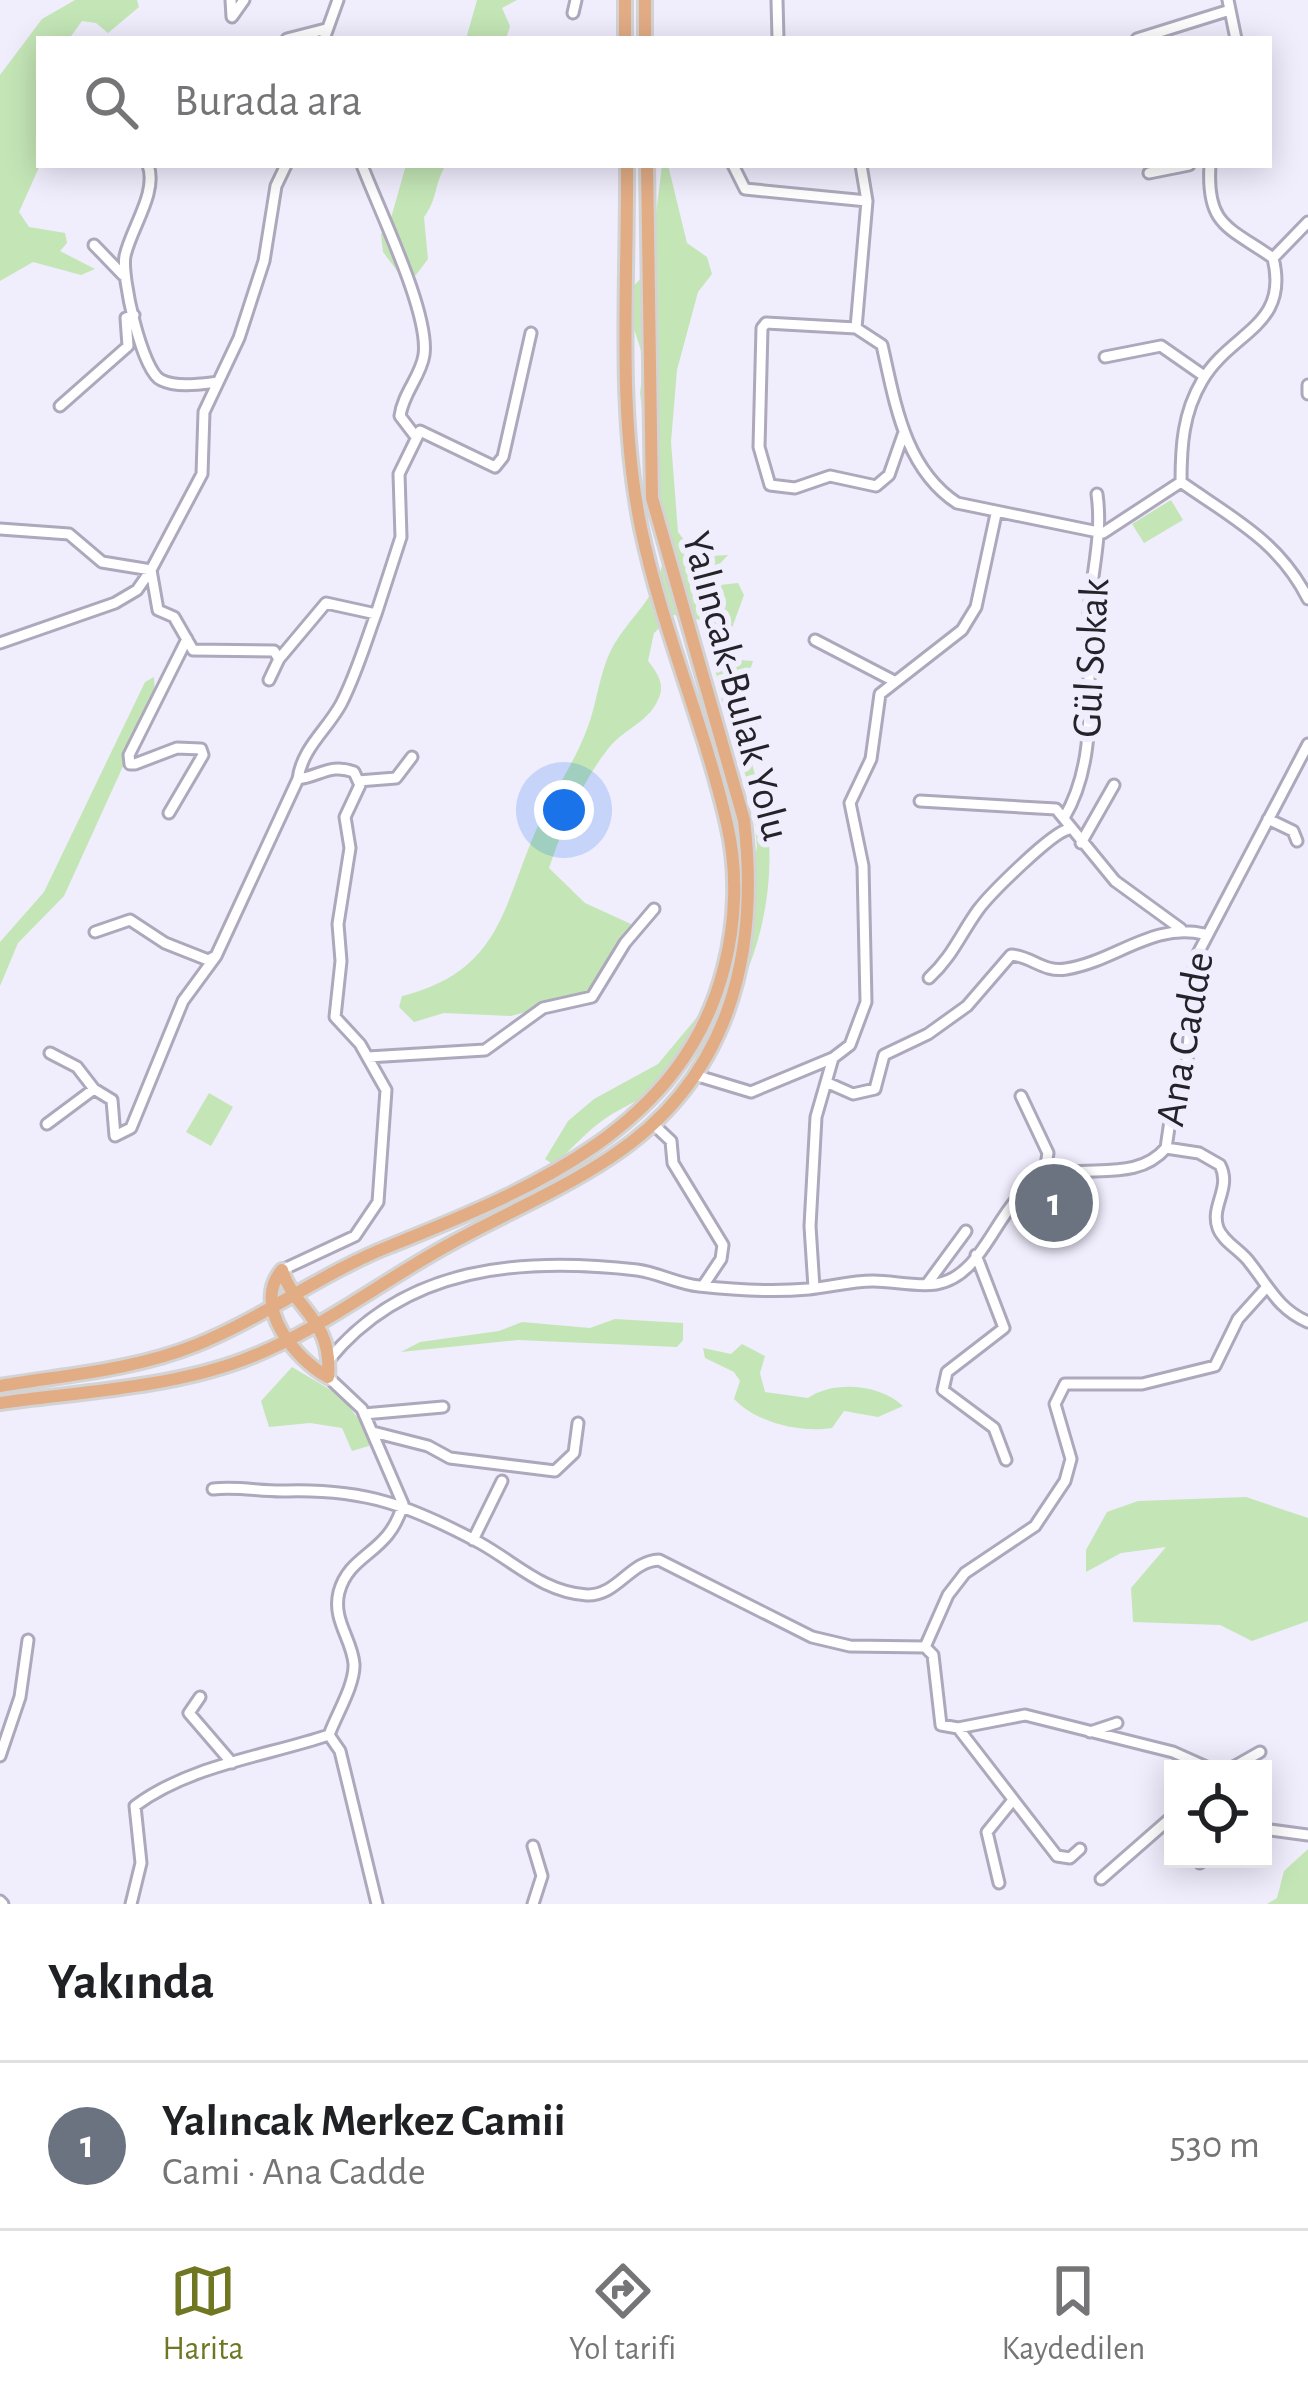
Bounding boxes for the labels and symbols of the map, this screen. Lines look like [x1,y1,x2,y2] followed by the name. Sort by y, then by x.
[675,527,797,845] street label: Yalıncak-Bulak Yolu
[1066,577,1116,739] street label: Gül Sokak
[534,780,594,840] your location
[1149,949,1221,1129] street label: Ana Cadde
[1015,1158,1093,1248] pin: 1

